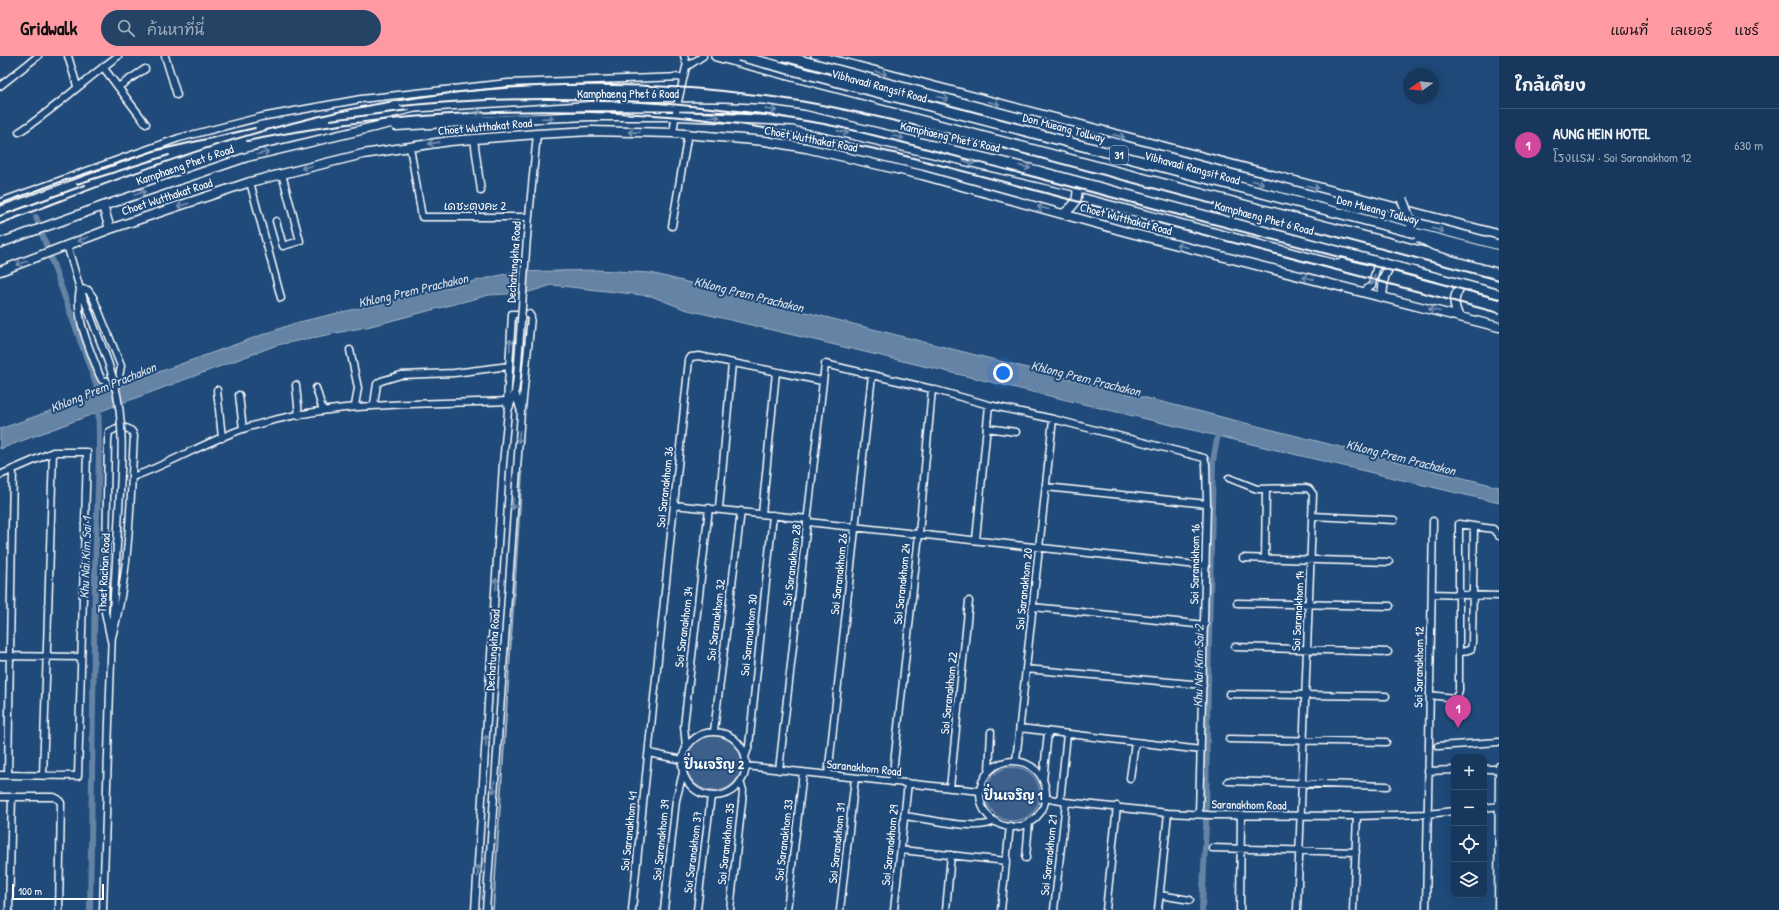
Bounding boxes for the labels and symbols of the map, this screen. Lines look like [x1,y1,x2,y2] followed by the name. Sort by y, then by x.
[829,65,929,107] street label: Vibhavadi Rangsit Road
[1403,68,1439,104] north arrow
[874,70,887,77] one-way arrow
[577,85,679,102] street label: Kamphaeng Phet 6 Road
[937,95,950,102] one-way arrow
[987,100,1000,107] one-way arrow
[764,106,777,114] one-way arrow
[1021,108,1107,147] street label: Don Mueang Tollway
[469,109,482,116] one-way arrow
[707,113,720,121] one-way arrow
[437,114,533,139] street label: Choet Wutthakat Road
[541,114,554,121] one-way arrow
[898,117,1002,156] street label: Kamphaeng Phet 6 Road
[763,121,859,156] street label: Choet Wutthakat Road
[628,128,641,136] one-way arrow
[836,128,849,136] one-way arrow
[1113,133,1126,141] one-way arrow
[892,134,905,141] one-way arrow
[428,139,441,147] one-way arrow
[134,140,236,189] street label: Kamphaeng Phet 6 Road
[1110,146,1128,164] road number: 31
[1142,147,1242,189] street label: Vibhavadi Rangsit Road
[256,148,269,156] one-way arrow
[962,158,975,166] one-way arrow
[301,164,314,171] one-way arrow
[1018,164,1031,172] one-way arrow
[119,174,215,219] street label: Choet Wutthakat Road
[1252,179,1265,186] one-way arrow
[1306,184,1319,191] one-way arrow
[133,189,146,196] one-way arrow
[1335,190,1421,229] street label: Don Mueang Tollway
[1213,196,1316,239] street label: Kamphaeng Phet 6 Road
[444,197,507,215] street label: เดชะตุงคะ 2
[1078,198,1174,239] street label: Choet Wutthakat Road
[176,202,189,209] one-way arrow
[1037,204,1050,212] one-way arrow
[502,220,525,303] street label: Dechatungkha Road
[1431,226,1444,234] one-way arrow
[77,236,89,244] one-way arrow
[1176,242,1189,249] one-way arrow
[16,259,28,267] one-way arrow
[356,268,471,312] water label: Khlong Prem Prachakon
[692,272,807,318] water label: Khlong Prem Prachakon
[1302,274,1315,281] one-way arrow
[1369,274,1376,286] one-way arrow
[1428,306,1441,314] one-way arrow
[506,339,513,352] one-way arrow
[1029,356,1144,402] water label: Khlong Prem Prachakon
[48,357,160,417] water label: Khlong Prem Prachakon
[993,363,1013,383] your location
[515,430,522,443] one-way arrow
[1344,435,1459,481] water label: Khlong Prem Prachakon
[652,445,677,528] street label: Soi Saranakhom 36
[510,497,517,510] one-way arrow
[75,515,95,599] water label: Khu Nai Kim Sai 1
[778,523,805,607] street label: Soi Saranakhom 28
[1185,523,1204,604] street label: Soi Saranakhom 16
[93,532,114,613] street label: Thoet Rachan Road
[826,532,851,615] street label: Soi Saranakhom 26
[889,542,914,625] street label: Soi Saranakhom 24
[1011,547,1036,631] street label: Soi Saranakhom 20
[1287,570,1308,651] street label: Soi Saranakhom 14
[492,578,499,591] one-way arrow
[702,578,729,662] street label: Soi Saranakhom 32
[670,585,697,668] street label: Soi Saranakhom 34
[736,593,761,677] street label: Soi Saranakhom 30
[481,608,504,691] street label: Dechatungkha Road
[1188,622,1208,708] water label: Khu Nai Kim Sai 2
[1409,626,1428,708] street label: Soi Saranakhom 12
[936,651,961,735] street label: Soi Saranakhom 22
[1445,695,1471,728] pin: 1
[483,735,490,748] one-way arrow
[683,752,745,773] district label: ปิ่นเจริญ 2
[826,755,903,780] street label: Saranakhom Road
[491,780,498,793] one-way arrow
[983,783,1043,804] district label: ปิ่นเจริญ 1
[616,790,641,872] street label: Soi Saranakhom 41
[1211,795,1287,814] street label: Saranakhom Road
[648,798,673,881] street label: Soi Saranakhom 39
[770,798,797,882] street label: Soi Saranakhom 33
[713,802,738,885] street label: Soi Saranakhom 35
[824,802,849,884] street label: Soi Saranakhom 31
[877,803,902,886] street label: Soi Saranakhom 29
[679,810,706,894] street label: Soi Saranakhom 37
[1036,814,1061,896] street label: Soi Saranakhom 21
[474,865,481,878] one-way arrow
[12,882,104,901] scale bar

